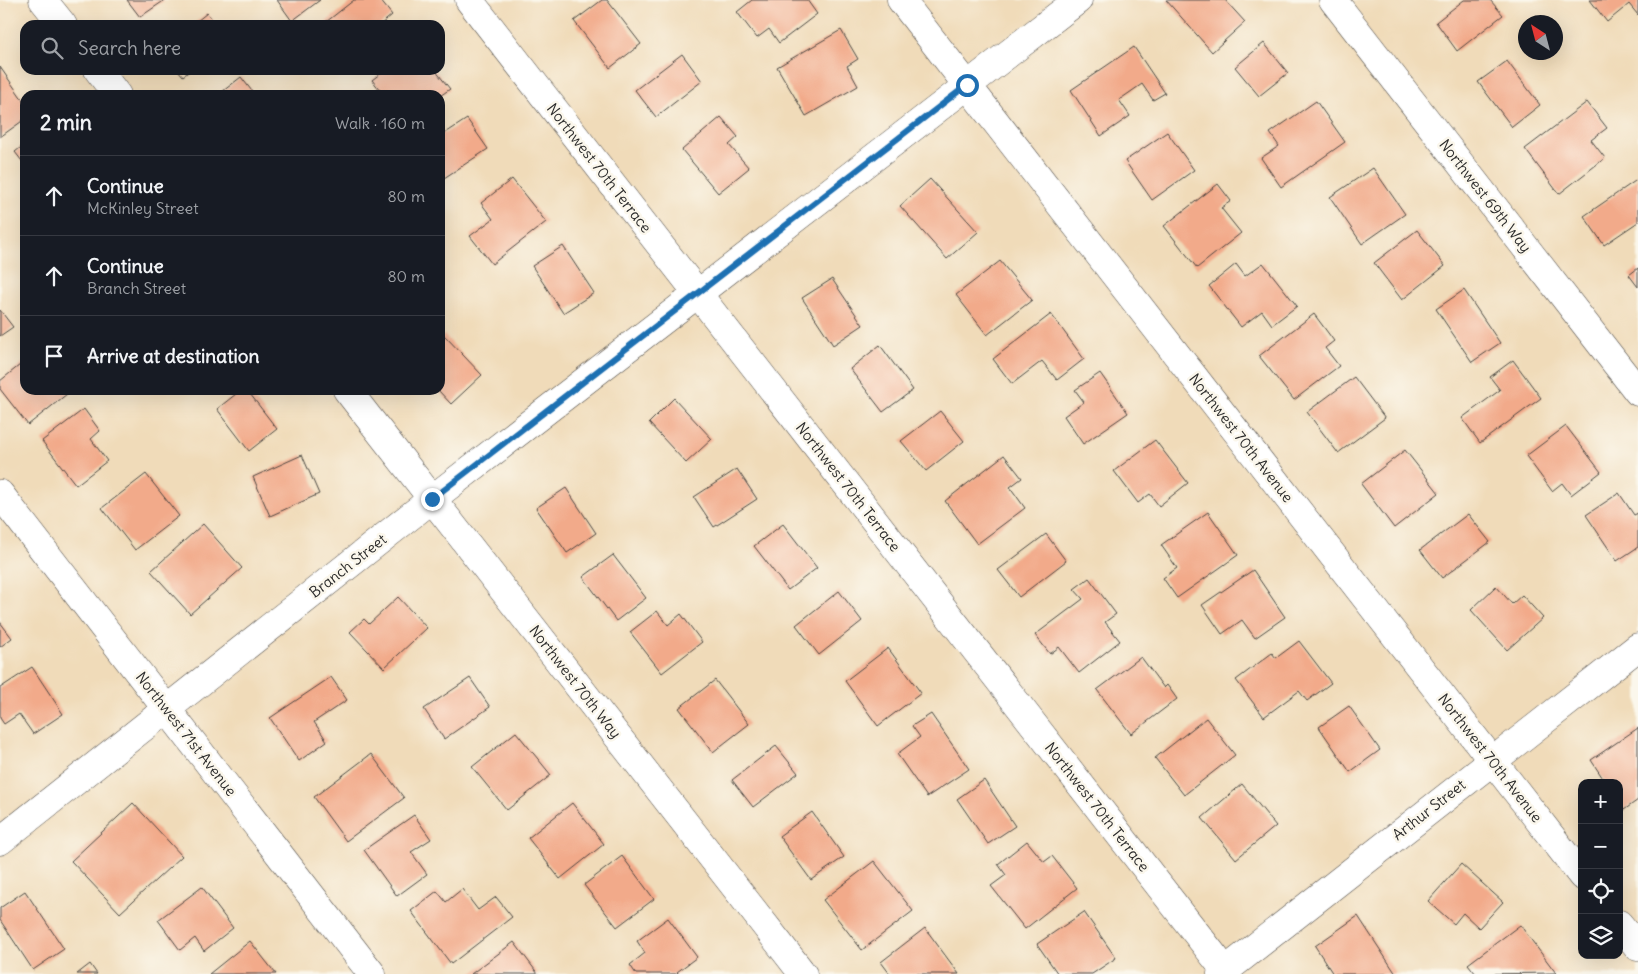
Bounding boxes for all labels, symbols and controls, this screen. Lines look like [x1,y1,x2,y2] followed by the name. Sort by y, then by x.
[1518,15,1563,60] north arrow
[20,20,445,75] search box
[38,34,66,62] icon: search
[78,36,181,60] text: Search here
[956,74,979,97] route start
[543,99,656,236] street label: Northwest 70th Terrace
[40,109,92,136] text: 2 min
[335,113,425,133] text: Walk · 160 m
[1435,135,1535,256] street label: Northwest 69th Way
[87,174,164,198] text: Continue
[40,182,68,210] icon: ahead
[387,186,425,206] text: 80 m
[87,198,199,218] text: McKinley Street
[87,254,164,278] text: Continue
[40,262,68,290] icon: ahead
[387,266,425,286] text: 80 m
[87,278,186,298] text: Branch Street
[40,342,68,370] icon: arrive
[87,344,260,368] text: Arrive at destination
[1185,369,1298,506] street label: Northwest 70th Avenue
[792,418,905,555] street label: Northwest 70th Terrace
[421,488,444,511] route end
[305,530,390,602] street label: Branch Street
[525,621,625,742] street label: Northwest 70th Way
[132,668,241,800] street label: Northwest 71st Avenue
[1434,689,1547,826] street label: Northwest 70th Avenue
[1041,738,1154,875] street label: Northwest 70th Terrace
[1388,775,1469,844] street label: Arthur Street
[1578,779,1623,959] map controls
[1578,779,1623,824] button: +
[1578,824,1623,869] button: −
[1578,869,1623,914] button: locate
[1578,914,1623,959] button: layers

